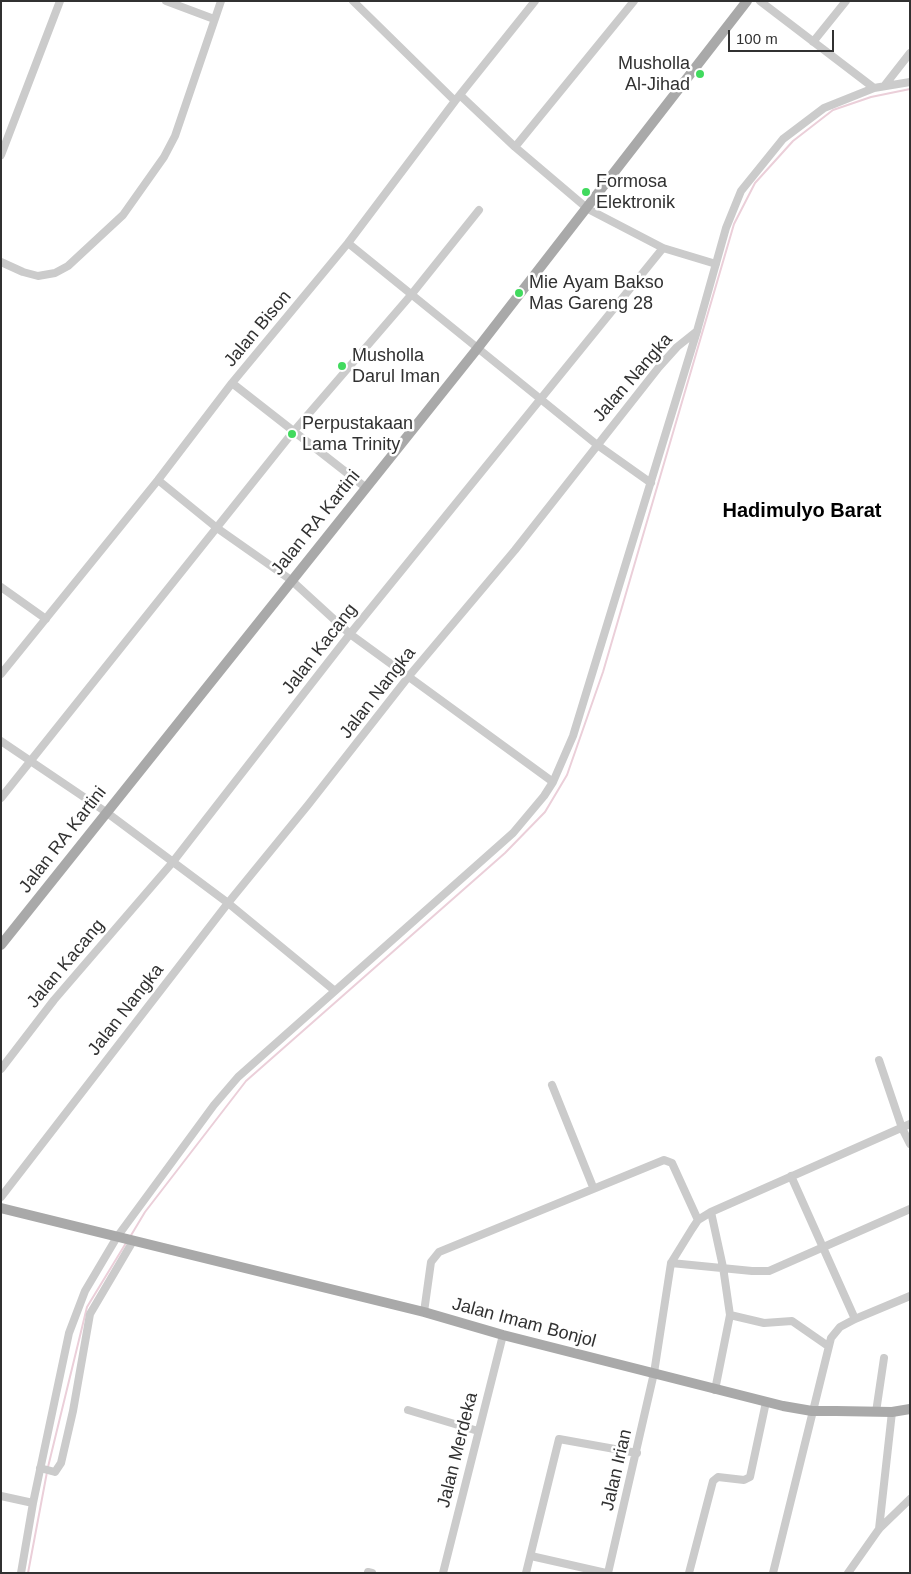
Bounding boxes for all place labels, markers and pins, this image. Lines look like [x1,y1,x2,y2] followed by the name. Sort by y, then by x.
[618,53,690,96] place label: Musholla Al-Jihad
[694,68,706,80] marker: Musholla Al-Jihad
[596,171,675,213] place label: Formosa Elektronik
[580,186,592,198] marker: Formosa Elektronik
[529,272,664,314] place label: Mie Ayam Bakso Mas Gareng 28
[513,287,525,299] marker: Mie Ayam Bakso Mas Gareng 28
[352,345,440,388] place label: Musholla Darul Iman
[336,360,348,372] marker: Musholla Darul Iman
[302,413,413,456] place label: Perpustakaan Lama Trinity
[286,428,298,440] marker: Perpustakaan Lama Trinity

